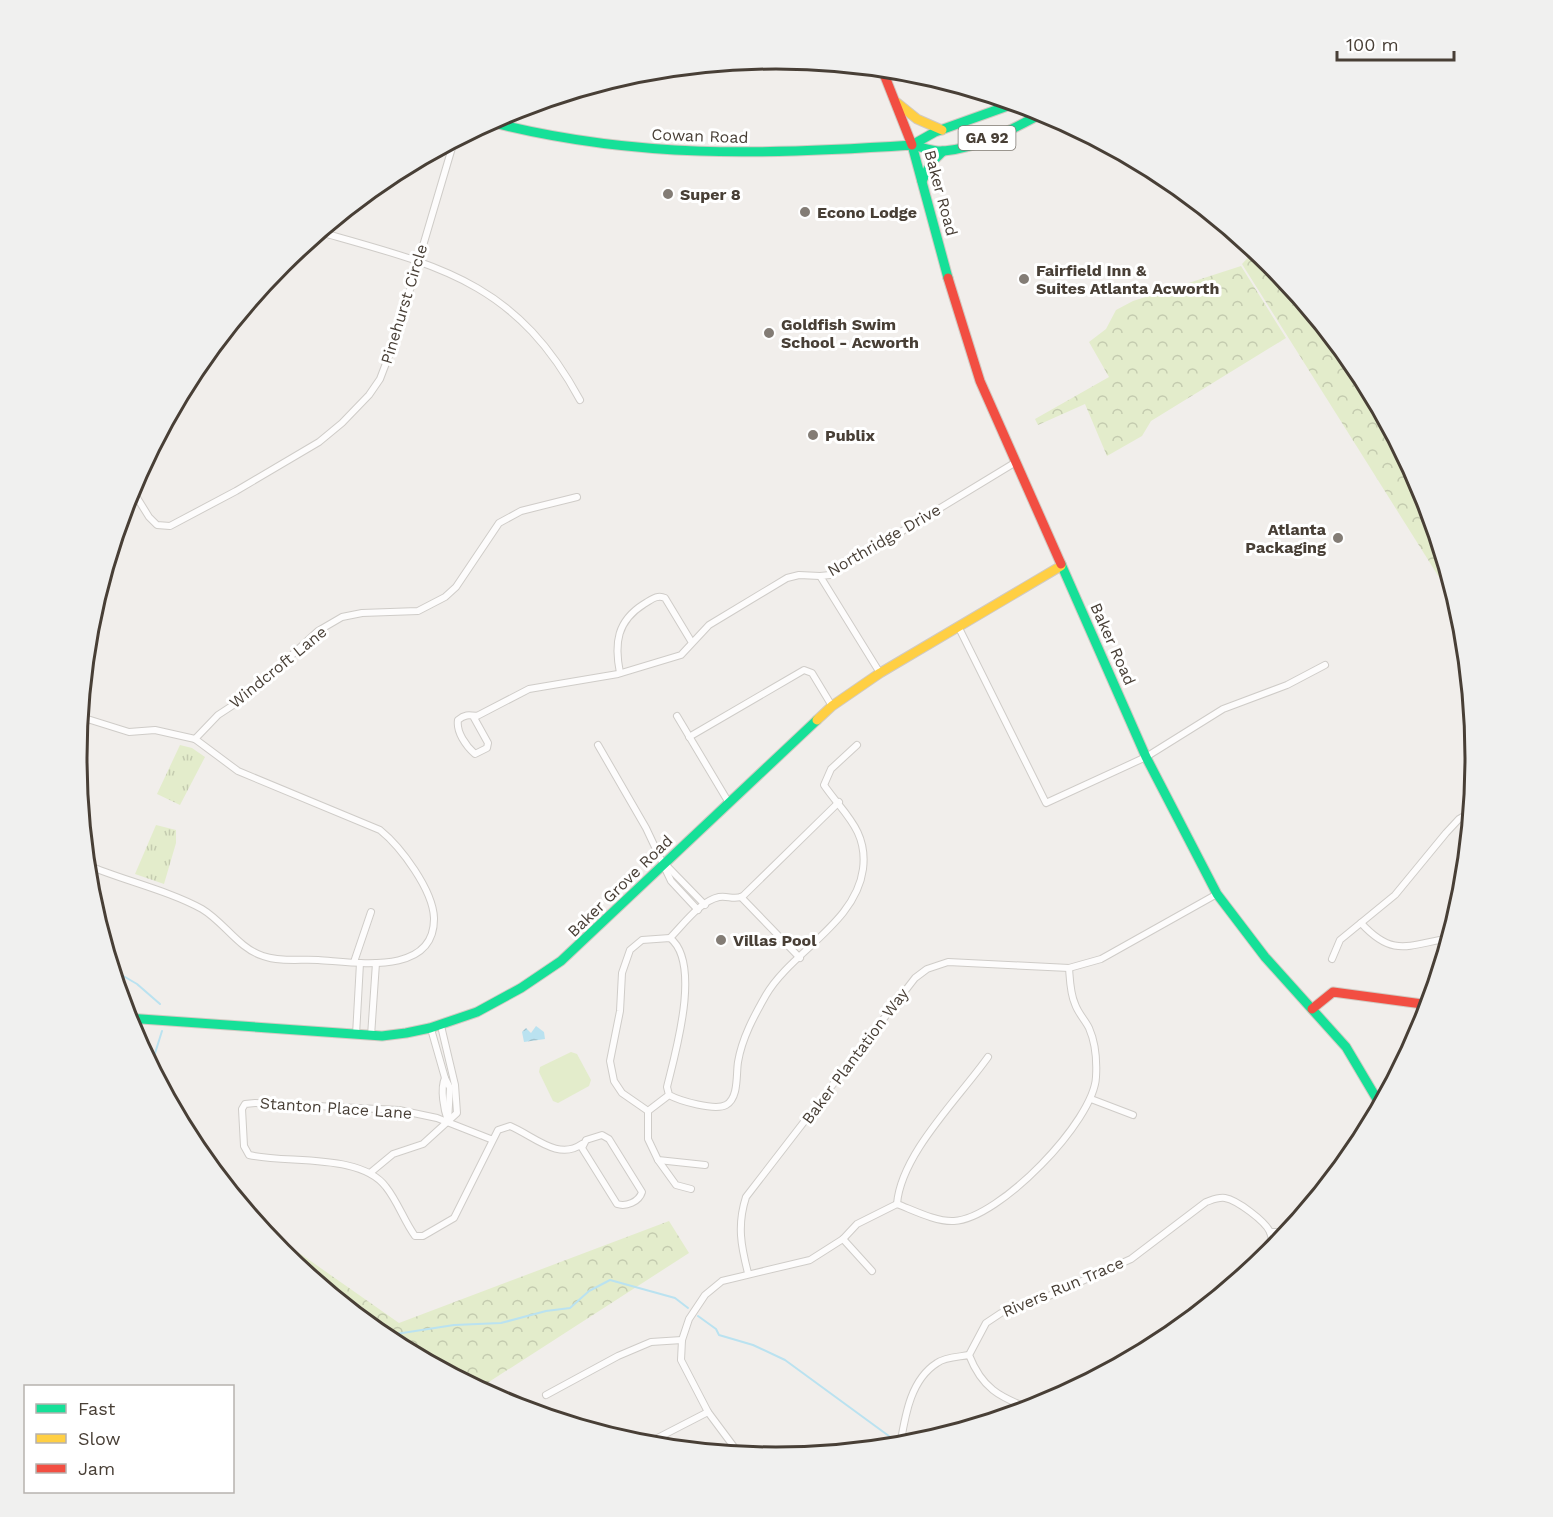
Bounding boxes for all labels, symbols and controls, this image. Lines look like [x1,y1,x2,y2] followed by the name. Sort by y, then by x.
[1337,24,1454,62] scale bar
[1346,34,1399,55] text: 100 m
[651,125,749,147] street label: Cowan Road
[958,126,1016,150] road number: GA 92
[920,148,962,238] street label: Baker Road
[680,185,741,204] place label: Super 8
[661,187,675,201] marker: Super 8
[817,203,917,222] place label: Econo Lodge
[798,205,812,219] marker: Econo Lodge
[377,242,431,366] street label: Pinehurst Circle
[1036,261,1219,298] place label: Fairfield Inn & Suites Atlanta Acworth
[1017,272,1031,286] marker: Fairfield Inn & Suites Atlanta Acworth
[781,315,919,352] place label: Goldfish Swim School - Acworth
[762,326,776,340] marker: Goldfish Swim School - Acworth
[825,426,876,445] place label: Publix
[806,428,820,442] marker: Publix
[824,500,944,580] street label: Northridge Drive
[1245,520,1327,557] place label: Atlanta Packaging
[1331,531,1345,545] marker: Atlanta Packaging
[1086,600,1140,688] street label: Baker Road
[226,622,330,712] street label: Windcroft Lane
[564,831,676,941] street label: Baker Grove Road
[733,931,817,950] place label: Villas Pool
[714,933,728,947] marker: Villas Pool
[798,984,913,1128] street label: Baker Plantation Way
[259,1093,413,1123] street label: Stanton Place Lane
[1000,1253,1126,1321] street label: Rivers Run Trace
[24,1385,234,1493] legend
[78,1398,116,1419] text: Fast
[78,1428,121,1449] text: Slow
[78,1458,115,1479] text: Jam

